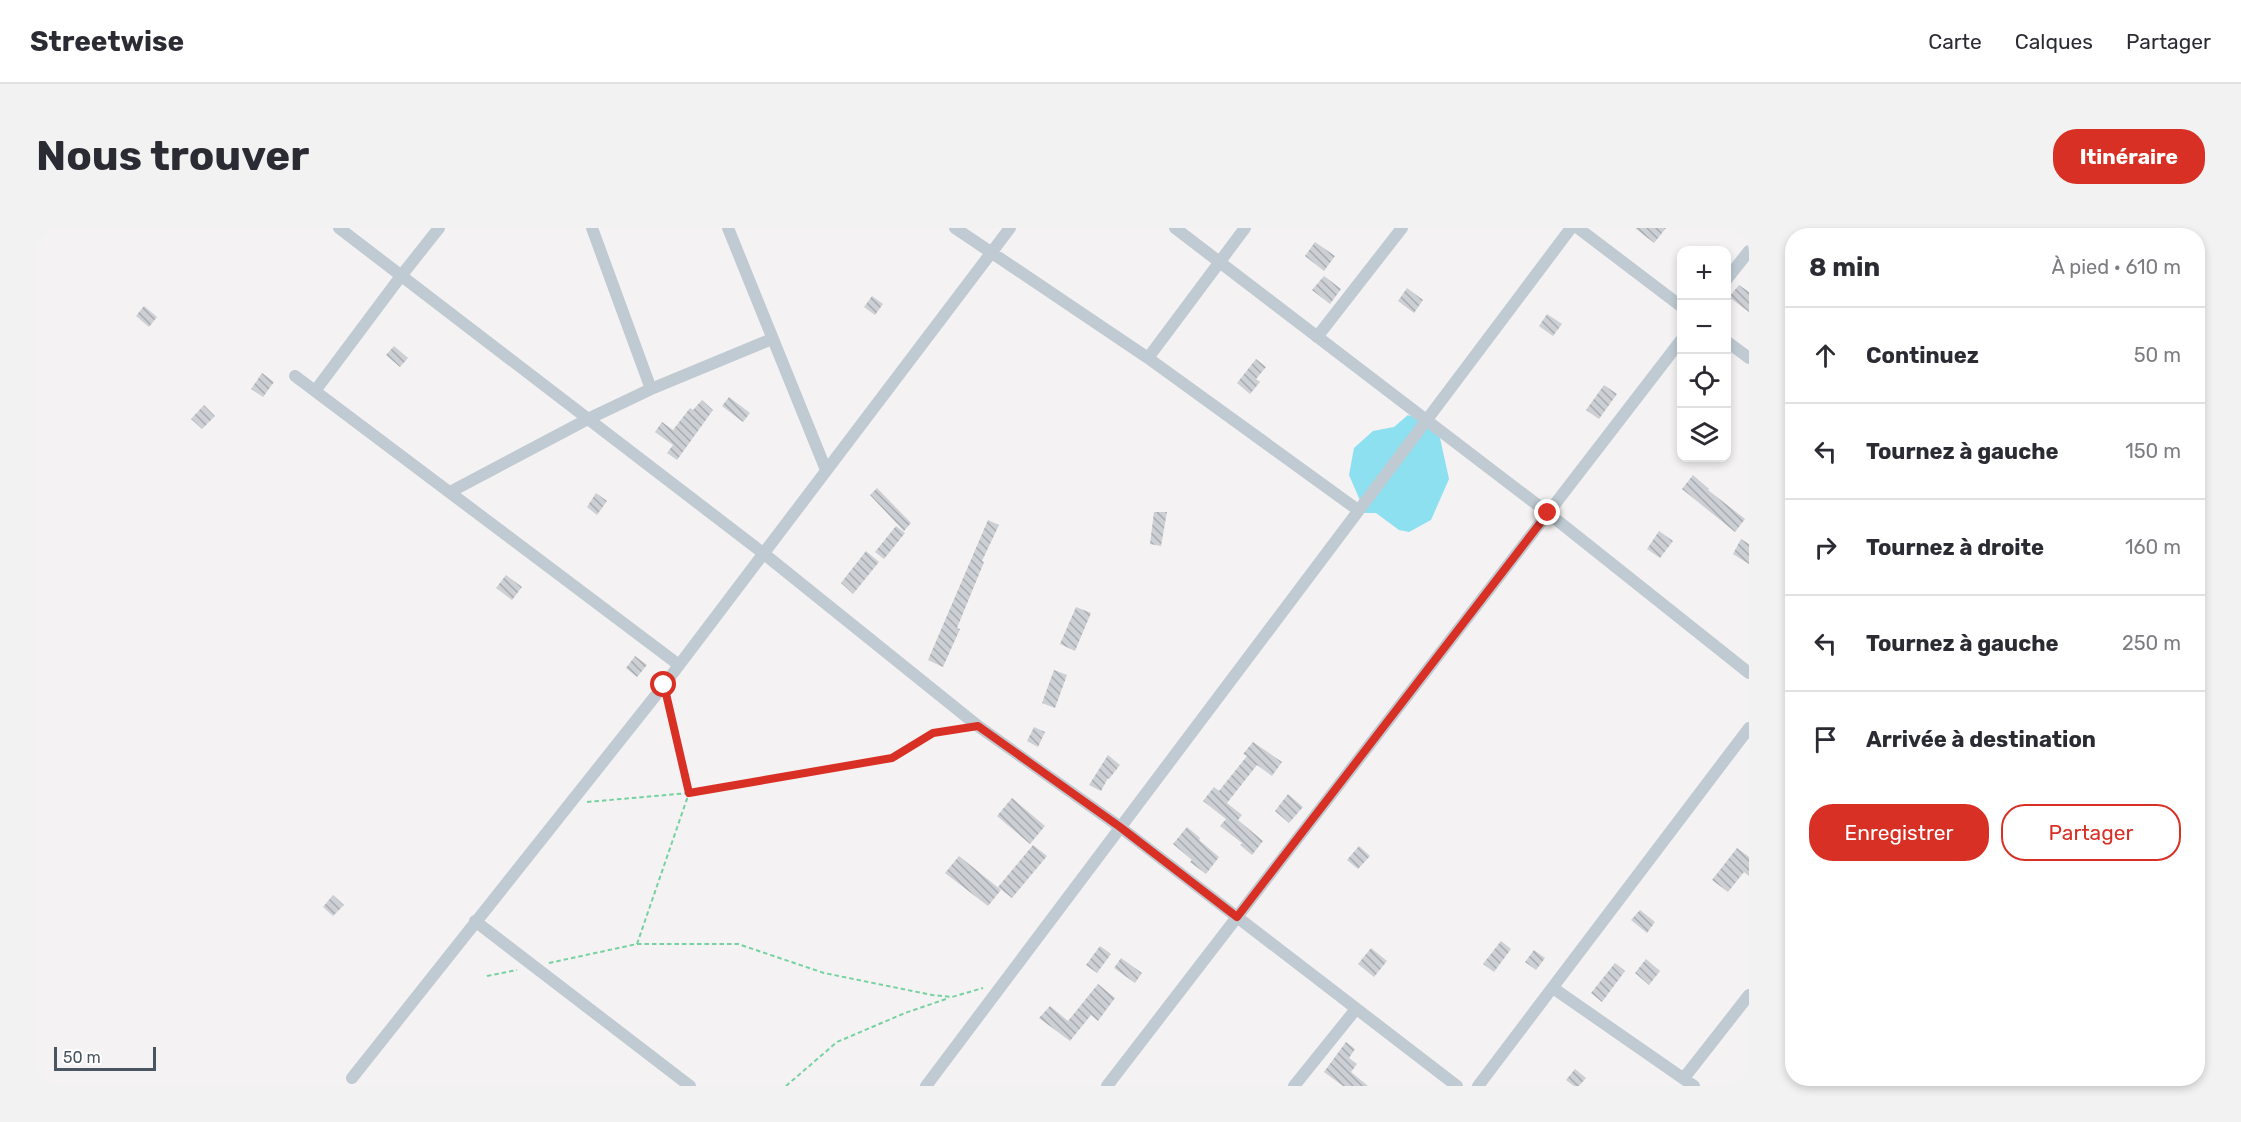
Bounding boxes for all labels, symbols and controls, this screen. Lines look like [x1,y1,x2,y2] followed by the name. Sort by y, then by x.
[30,25,184,58] text: Streetwise
[1928,29,1982,54] text: Carte
[2015,29,2093,54] text: Calques
[2126,29,2211,54] text: Partager
[2053,129,2205,184] button: Itinéraire
[36,131,309,181] text: Nous trouver
[1677,246,1731,462] map controls
[1677,246,1731,300] button: +
[1809,252,1880,283] text: 8 min
[2051,255,2181,279] text: À pied · 610 m
[1677,300,1731,354] button: −
[1809,339,1842,372] icon: ahead
[1866,342,1979,369] text: Continuez
[2134,343,2181,367] text: 50 m
[1677,354,1731,408] button: locate
[1677,408,1731,462] button: layers
[1809,435,1842,468] icon: left
[1866,438,2059,465] text: Tournez à gauche
[2125,439,2181,463] text: 150 m
[1534,499,1560,525] route end
[1809,531,1842,564] icon: right
[1866,534,2044,561] text: Tournez à droite
[2125,535,2181,559] text: 160 m
[1809,627,1842,660] icon: left
[1866,630,2059,657] text: Tournez à gauche
[2122,631,2181,655] text: 250 m
[650,671,676,697] route start
[1809,723,1842,756] icon: arrive
[1866,726,2096,753] text: Arrivée à destination
[1809,804,1989,861] button: Enregistrer
[2001,804,2181,861] button: Partager
[54,1044,156,1072] scale bar
[63,1048,101,1067] text: 50 m

